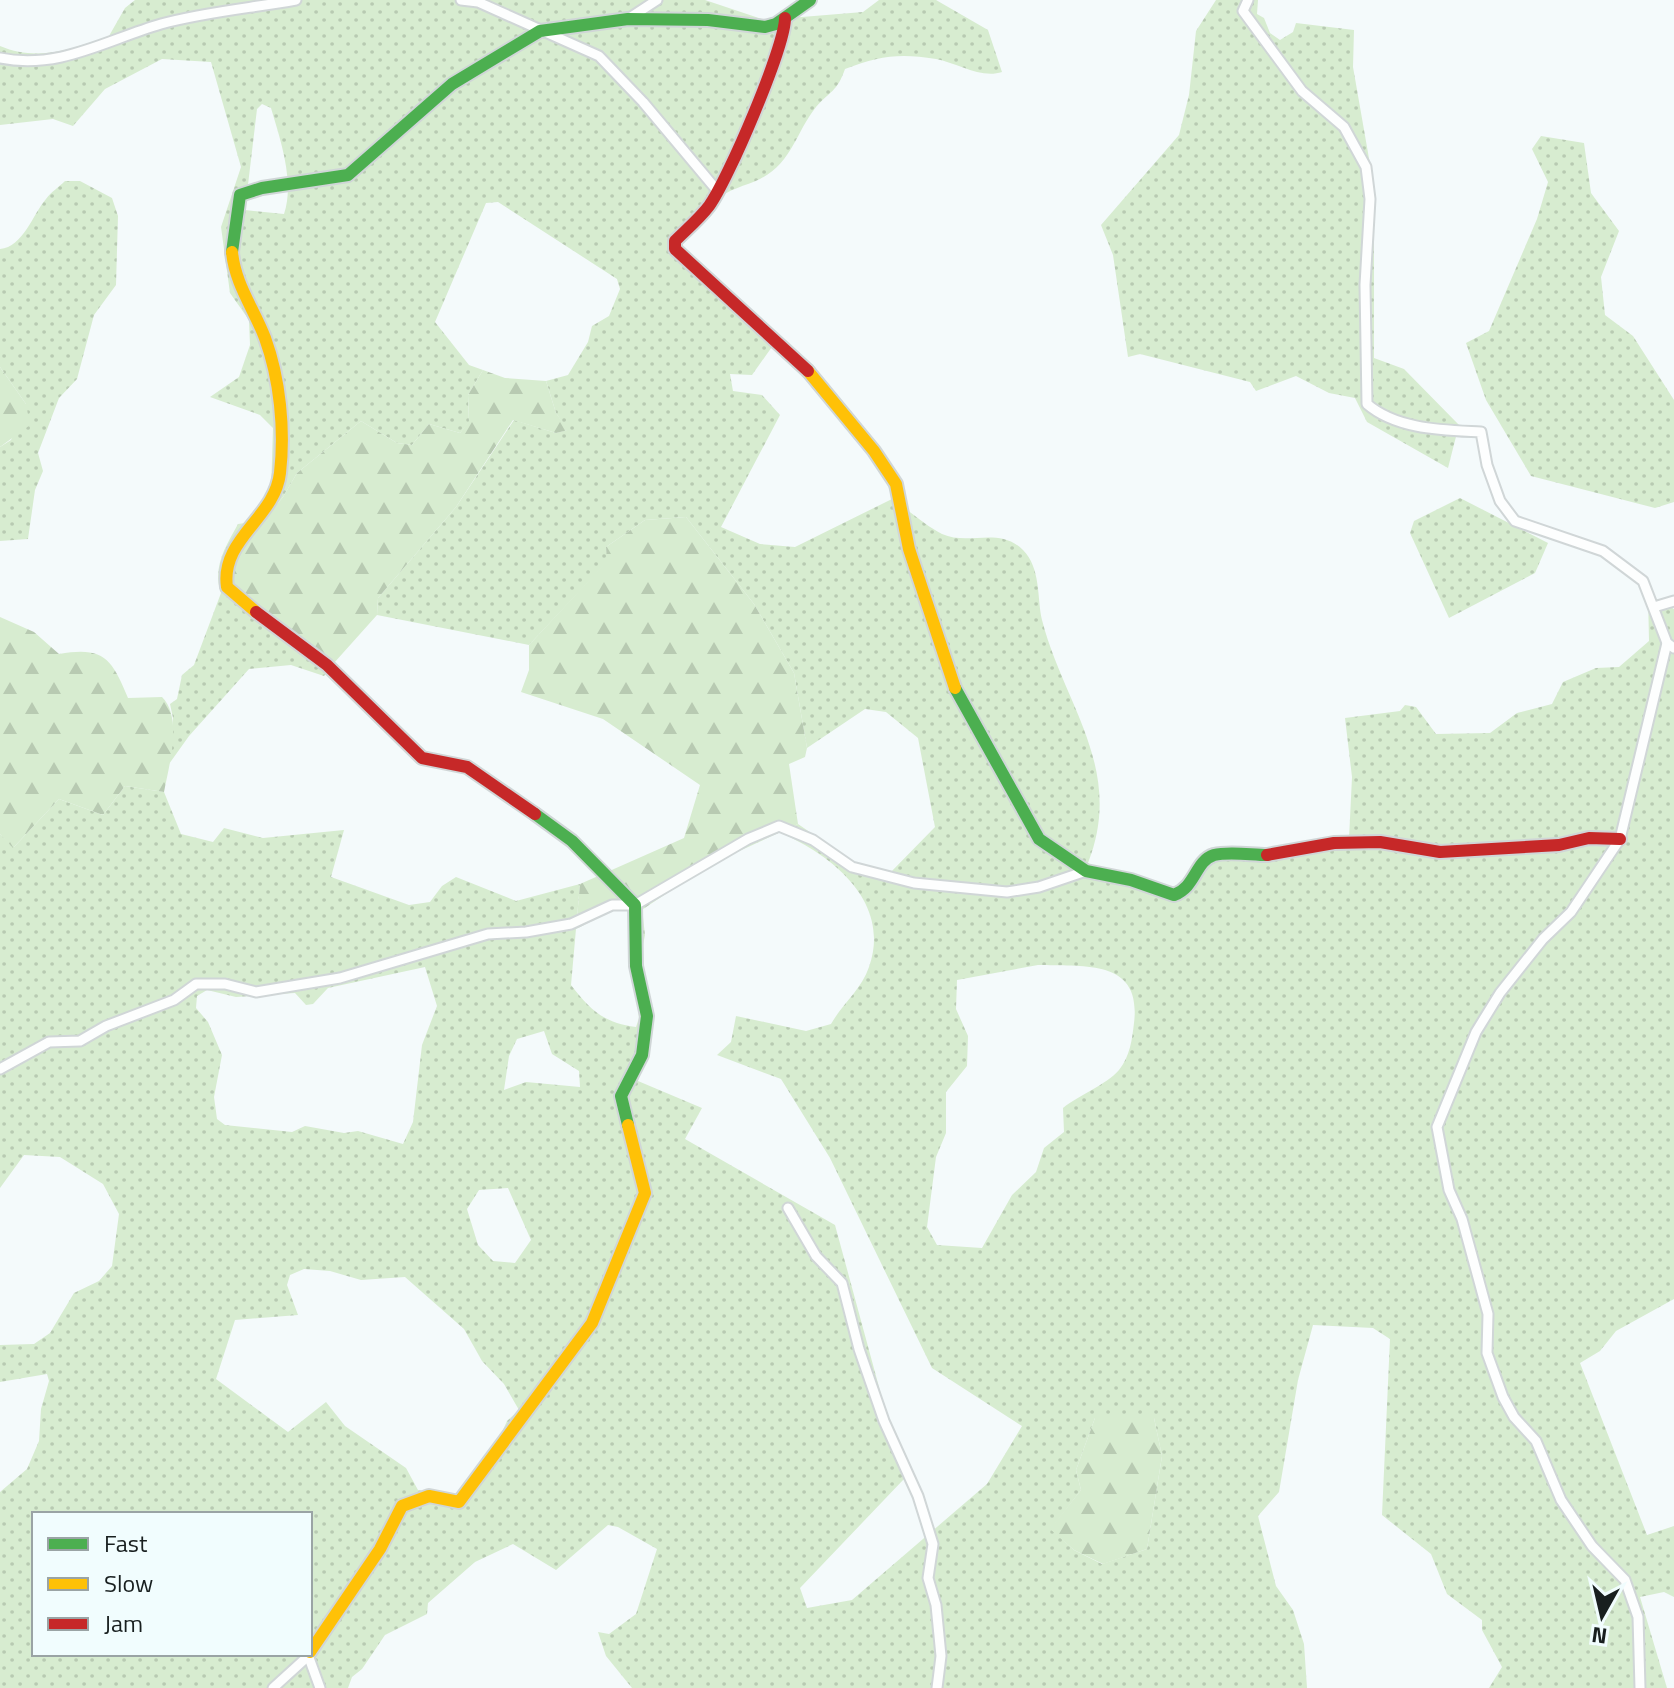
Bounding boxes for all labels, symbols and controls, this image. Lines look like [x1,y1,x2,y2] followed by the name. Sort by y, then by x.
[32,1512,312,1656] legend
[104,1525,148,1561] text: Fast
[104,1565,153,1601] text: Slow
[1562,1576,1642,1656] north arrow
[104,1605,143,1641] text: Jam
[1589,1618,1609,1654] text: N

